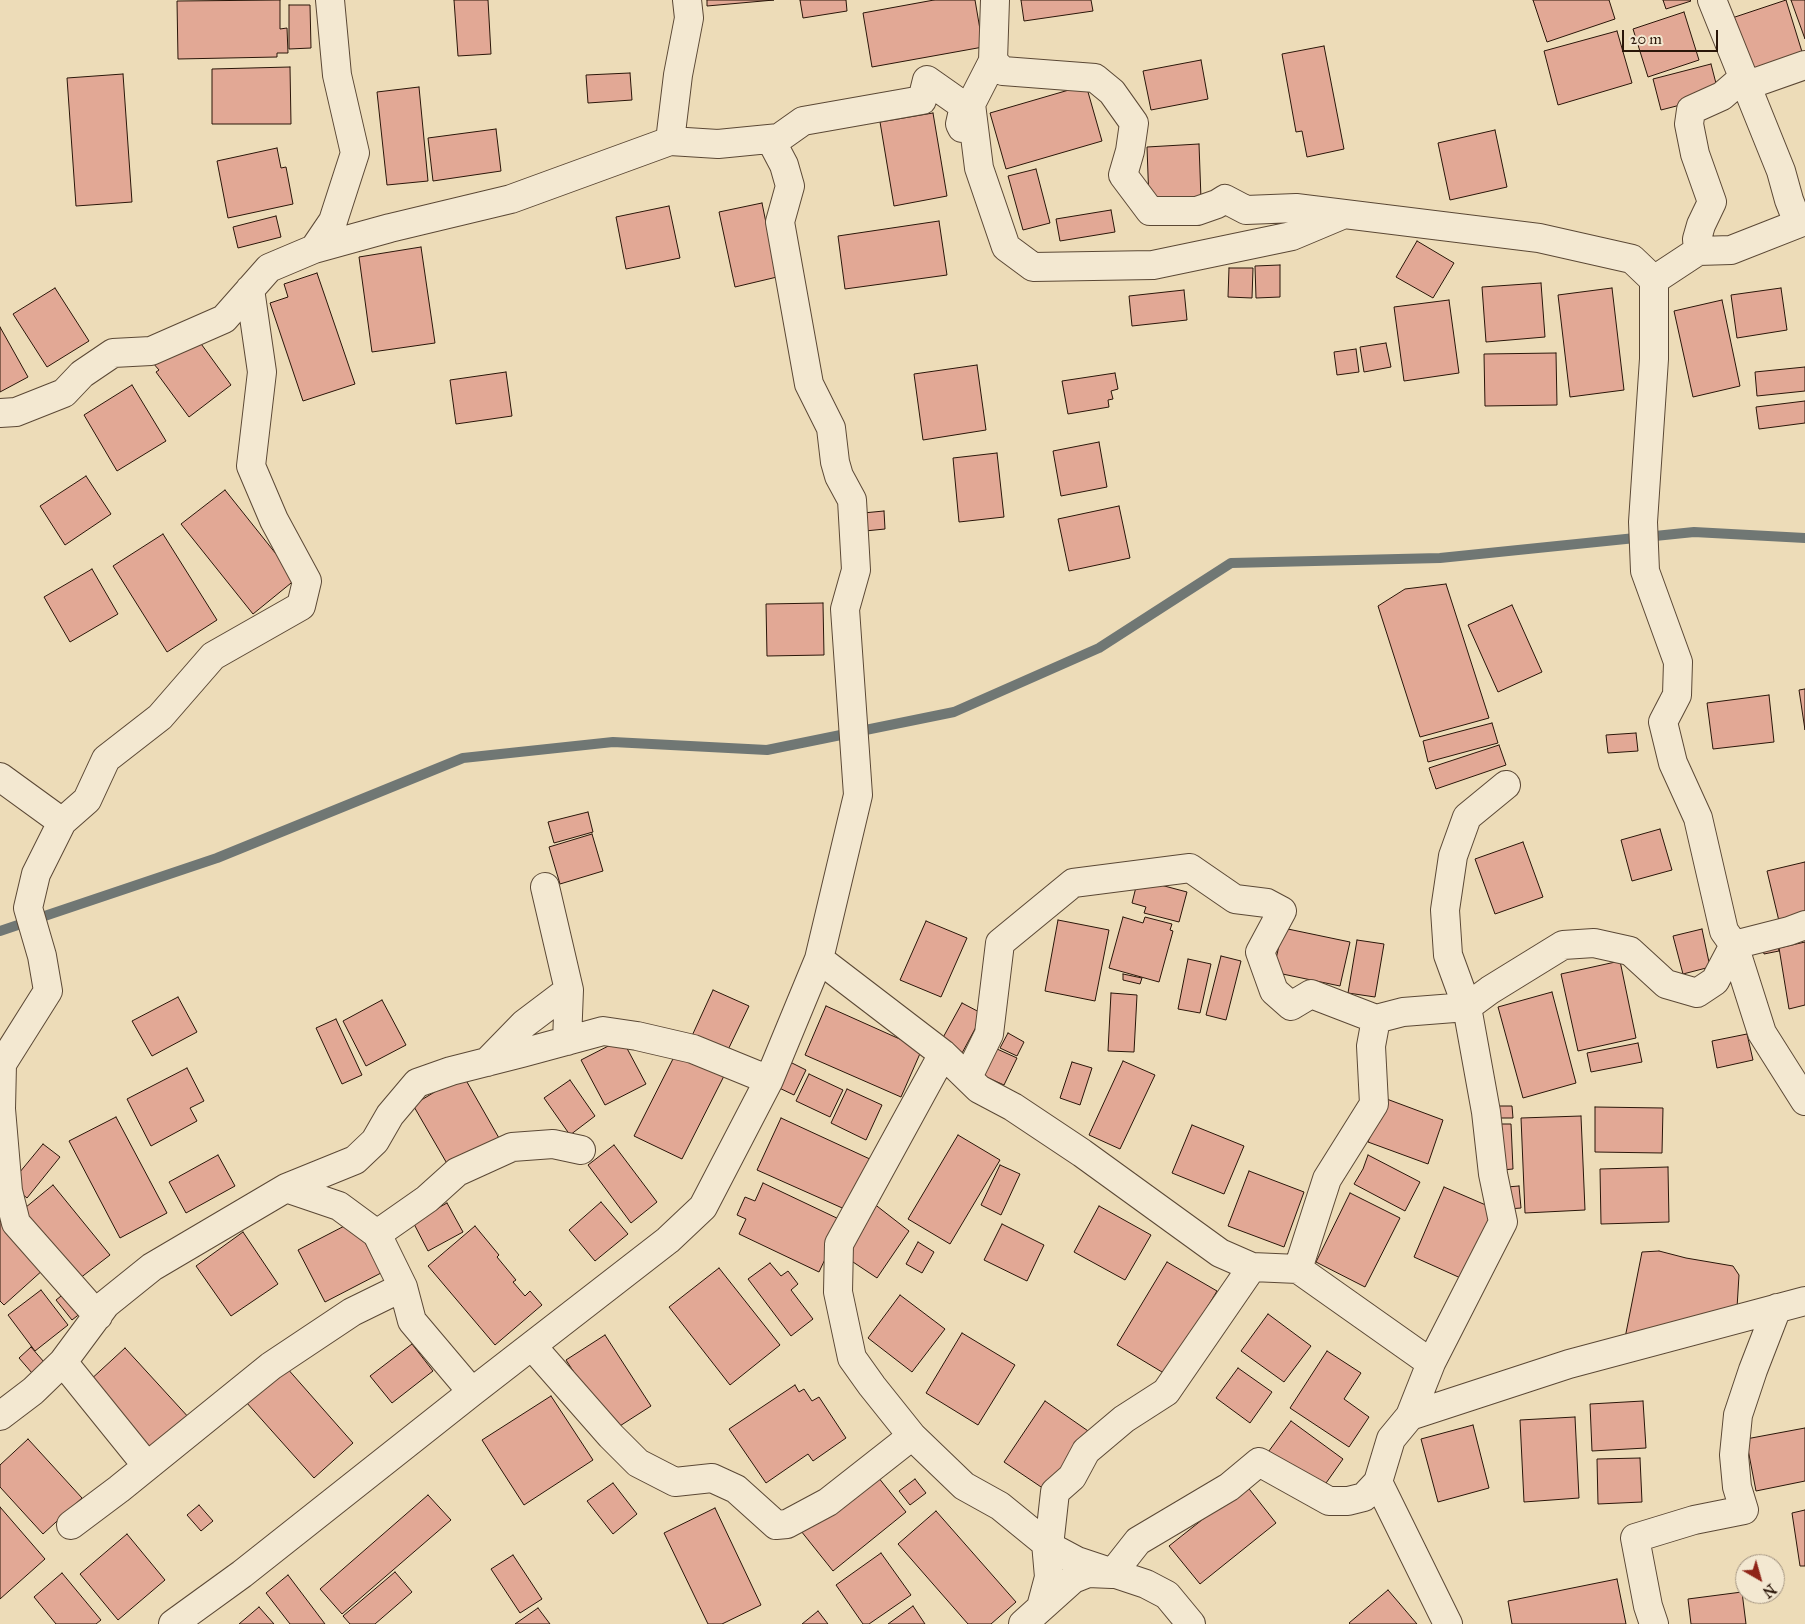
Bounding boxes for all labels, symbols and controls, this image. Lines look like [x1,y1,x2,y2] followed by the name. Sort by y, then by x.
[1625,20,1721,52] scale bar
[1630,30,1662,48] text: 20 m
[1735,1554,1785,1604] north arrow
[1759,1580,1779,1601] text: N

